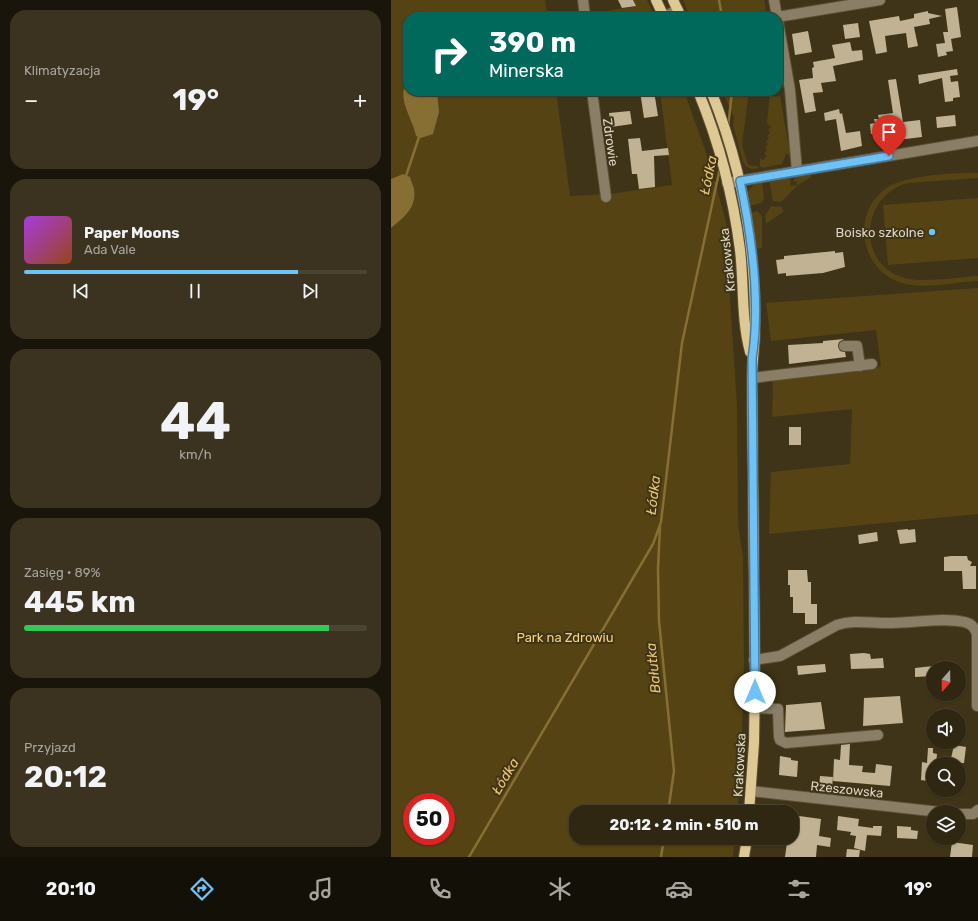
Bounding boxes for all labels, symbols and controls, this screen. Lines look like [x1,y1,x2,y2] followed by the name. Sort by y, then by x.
[489,26,576,59] text: 390 m
[423,28,475,80] icon: right
[489,60,564,82] text: Minerska
[24,63,100,78] text: Klimatyzacja
[173,82,219,118] text: 19°
[24,87,38,114] text: −
[353,87,367,114] text: +
[872,115,906,156] pin
[600,117,621,167] street label: Zdrowie
[878,121,900,143] icon: arrive
[696,154,721,196] water label: Łódka
[84,224,180,242] text: Paper Moons
[836,225,924,240] place label: Boisko szkolne
[717,227,738,293] street label: Krakowska
[927,227,937,237] marker: Boisko szkolne
[84,242,136,257] text: Ada Vale
[70,280,92,302] icon: previous
[184,280,206,302] icon: pause
[299,280,321,302] icon: next
[160,390,231,452] text: 44
[179,447,212,462] text: km/h
[643,474,664,516] water label: Łódka
[24,565,100,580] text: Zasięg · 89%
[24,584,136,620] text: 445 km
[516,630,614,645] park label: Park na Zdrowiu
[642,642,665,694] water label: Bałutka
[926,661,966,701] north arrow
[926,661,966,845] map controls
[734,671,776,713] position arrow
[926,709,966,749] button: sound
[730,733,749,797] street label: Krakowska
[24,740,76,755] text: Przyjazd
[488,755,523,798] water label: Łódka
[926,757,966,797] button: search
[24,759,107,795] text: 20:12
[810,778,884,801] street label: Rzeszowska
[403,793,455,845] speed limit sign: 50
[926,805,966,845] button: layers
[609,816,759,834] text: 20:12 · 2 min · 510 m
[188,875,216,903] icon: directions
[307,875,335,903] icon: music
[426,875,454,903] icon: phone
[546,875,574,903] icon: climate
[665,875,693,903] icon: car
[785,875,813,903] icon: filters
[46,878,96,900] text: 20:10
[904,878,932,900] text: 19°

